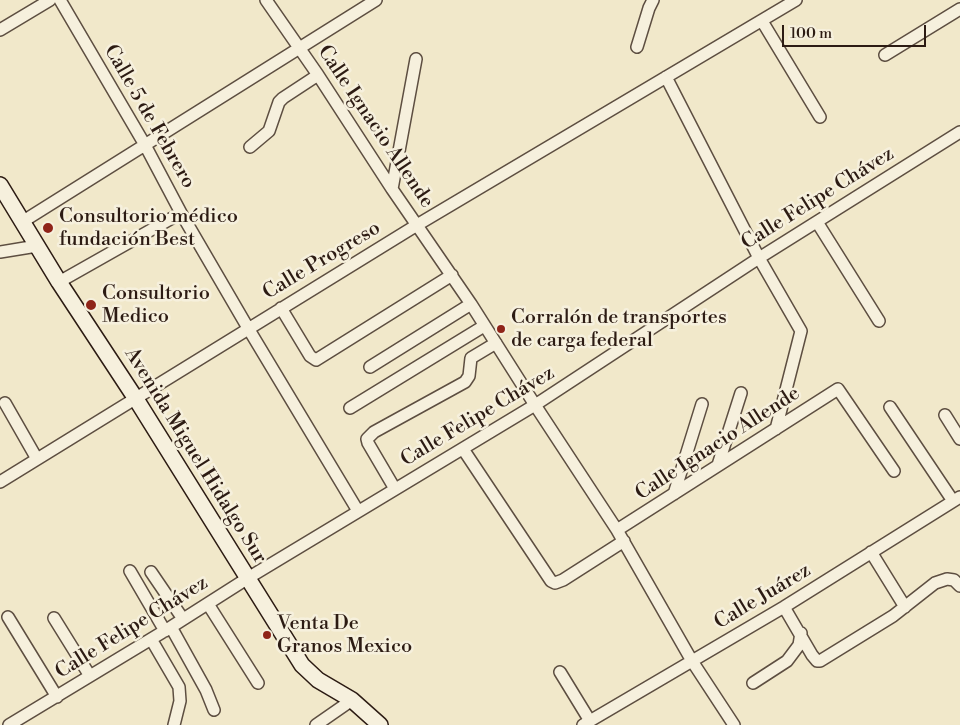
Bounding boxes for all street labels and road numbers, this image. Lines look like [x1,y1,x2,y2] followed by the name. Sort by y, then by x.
[98,41,200,193] street label: Calle 5 de Febrero
[312,41,438,213] street label: Calle Ignacio Allende
[737,142,899,256] street label: Calle Felipe Chávez
[259,217,385,305] street label: Calle Progreso
[119,344,271,568] street label: Avenida Miguel Hidalgo Sur
[397,362,559,472] street label: Calle Felipe Chávez
[631,382,805,506] street label: Calle Ignacio Allende
[710,559,816,635] street label: Calle Juárez
[51,571,213,685] street label: Calle Felipe Chávez

